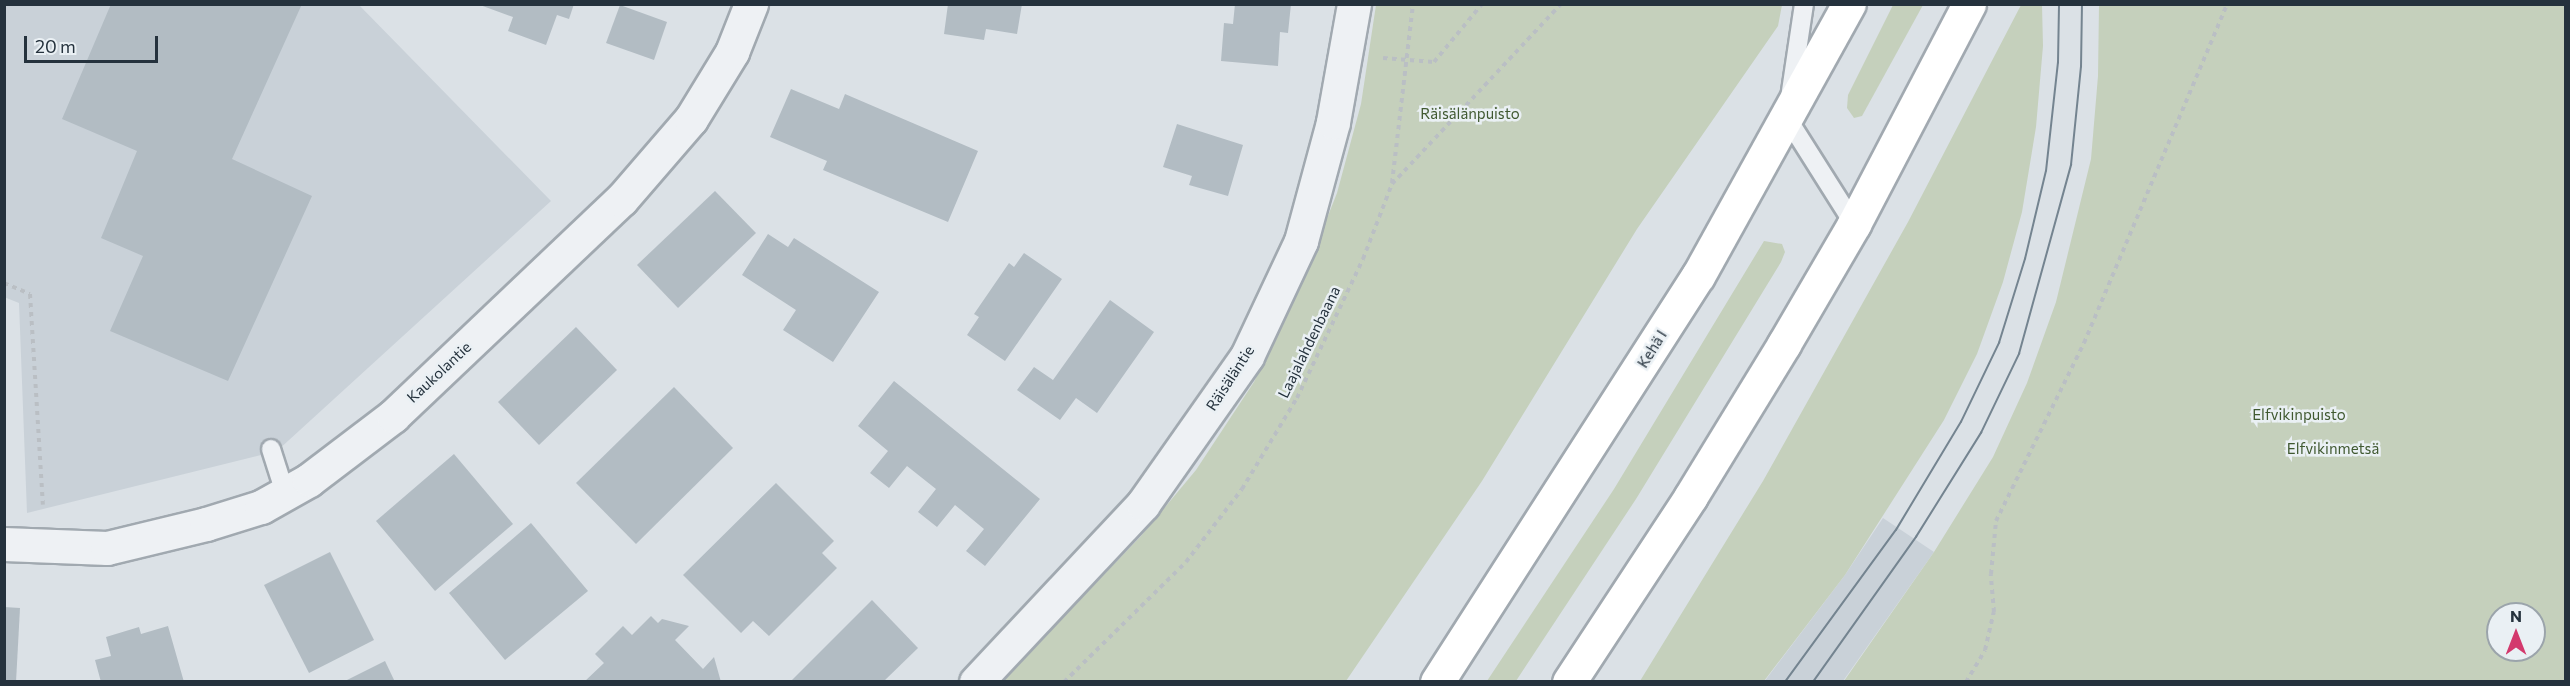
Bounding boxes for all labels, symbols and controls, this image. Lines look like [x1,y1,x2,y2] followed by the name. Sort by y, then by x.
[27,24,160,62] scale bar
[35,35,76,57] text: 20 m
[1420,105,1520,123] park label: Räisälänpuisto
[1274,283,1344,401] street label: Laajalahdenbaana
[1634,327,1670,371] street label: Kehä I
[403,338,475,406] street label: Kaukolantie
[1202,342,1258,414] street label: Räisäläntie
[2252,406,2346,424] park label: Elfvikinpuisto
[2287,440,2379,458] park label: Elfvikinmetsä
[2486,602,2546,662] north arrow
[2510,606,2522,625] text: N

